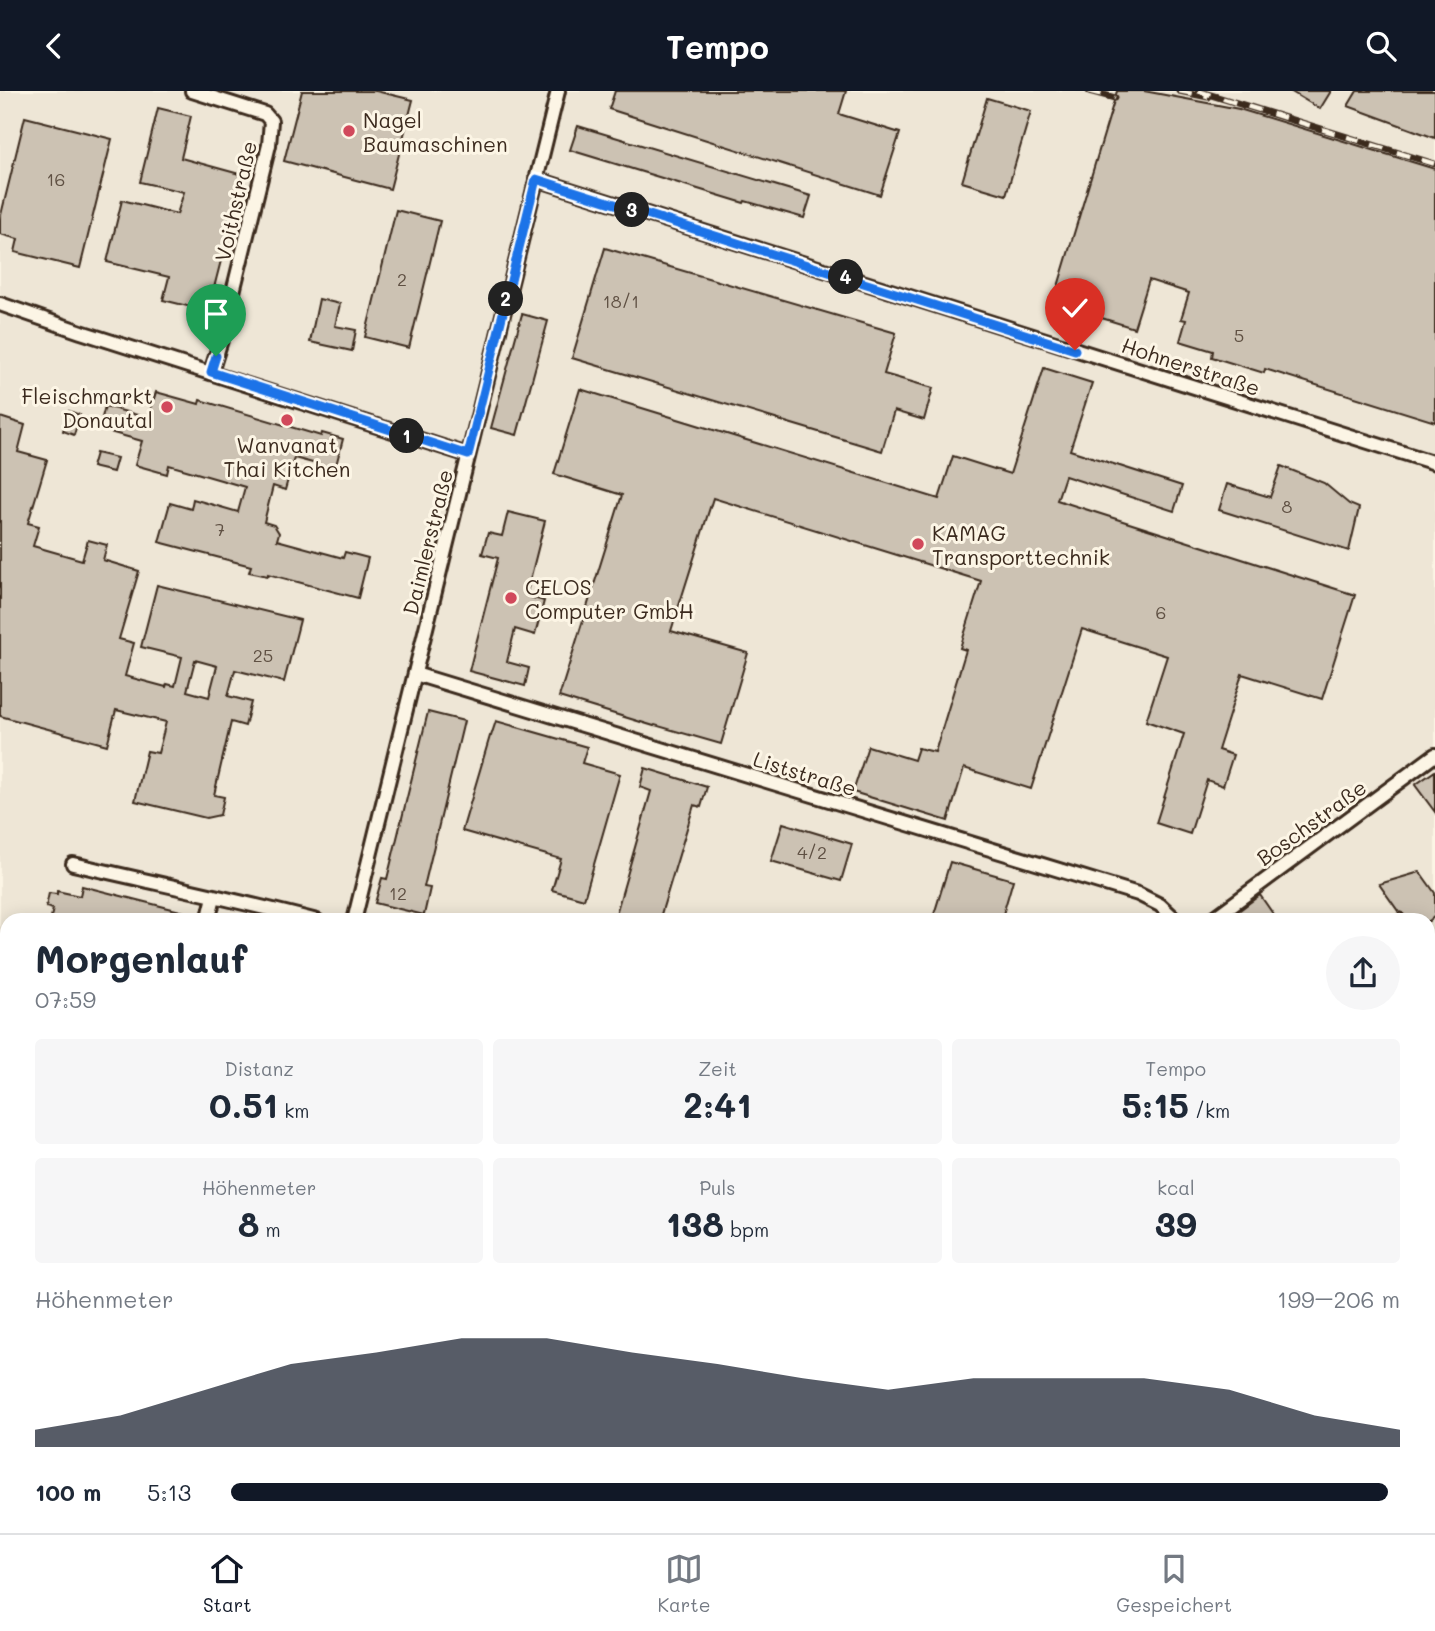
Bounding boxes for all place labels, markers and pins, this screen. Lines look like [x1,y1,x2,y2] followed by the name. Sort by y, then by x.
[363,106,508,157] place label: Nagel Baumaschinen
[341,123,357,139] marker: Nagel Baumaschinen
[614,193,650,227] pin: 3
[828,259,864,295] pin: 4
[1045,278,1105,350] pin
[489,281,524,317] pin: 2
[186,284,246,356] pin
[21,382,153,433] place label: Fleischmarkt Donautal
[159,399,175,415] marker: Fleischmarkt Donautal
[279,412,295,428] marker: Wanvanat Thai Kitchen
[390,419,424,453] pin: 1
[223,431,351,482] place label: Wanvanat Thai Kitchen
[932,519,1110,570] place label: KAMAG Transporttechnik
[910,536,926,552] marker: KAMAG Transporttechnik
[525,573,694,624] place label: CELOS Computer GmbH
[503,590,519,606] marker: CELOS Computer GmbH

